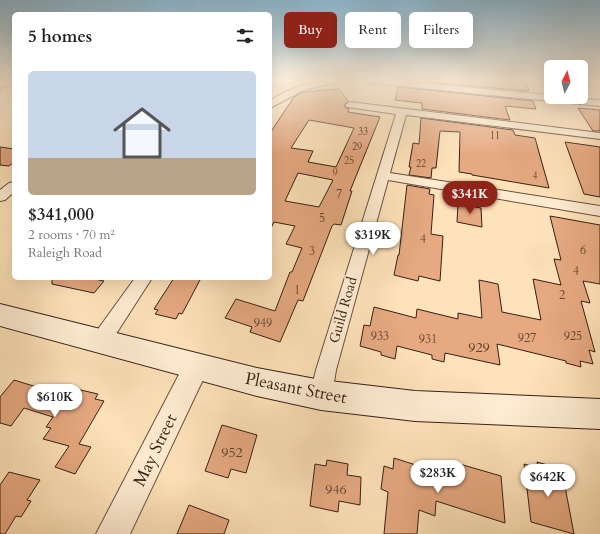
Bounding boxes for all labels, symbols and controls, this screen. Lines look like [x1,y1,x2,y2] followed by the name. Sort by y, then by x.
[284,12,337,48] chip: Buy
[345,12,401,48] chip: Rent
[409,12,473,48] chip: Filters
[28,25,92,48] text: 5 homes
[234,25,256,47] icon: filters
[544,60,588,104] north arrow
[544,60,588,104] map controls
[106,97,178,169] icon: home
[358,125,368,139] house number: 33
[490,129,500,143] house number: 11
[352,140,362,154] house number: 29
[344,154,354,168] house number: 25
[416,157,426,171] house number: 22
[332,166,338,180] house number: 9
[532,169,538,183] house number: 4
[442,181,498,215] pin: $341K
[451,185,489,203] text: $341K
[336,186,342,202] house number: 7
[28,203,94,226] text: $341,000
[319,210,325,226] house number: 5
[345,222,401,256] pin: $319K
[28,226,115,244] text: 2 rooms · 70 m²
[354,226,392,244] text: $319K
[420,231,426,247] house number: 4
[580,242,586,258] house number: 6
[309,243,315,259] house number: 3
[28,244,102,262] text: Raleigh Road
[573,263,579,279] house number: 4
[324,274,362,345] street label: Guild Road
[294,282,300,298] house number: 1
[559,287,565,303] house number: 2
[254,315,272,331] house number: 949
[371,328,389,344] house number: 933
[564,328,582,344] house number: 925
[518,330,536,346] house number: 927
[419,331,437,347] house number: 931
[468,338,490,357] house number: 929
[243,367,349,409] street label: Pleasant Street
[27,384,83,418] pin: $610K
[36,388,74,406] text: $610K
[128,409,183,490] street label: May Street
[221,443,243,462] house number: 952
[410,460,466,494] pin: $283K
[419,464,457,482] text: $283K
[520,464,576,498] pin: $642K
[529,468,567,486] text: $642K
[325,480,347,499] house number: 946

